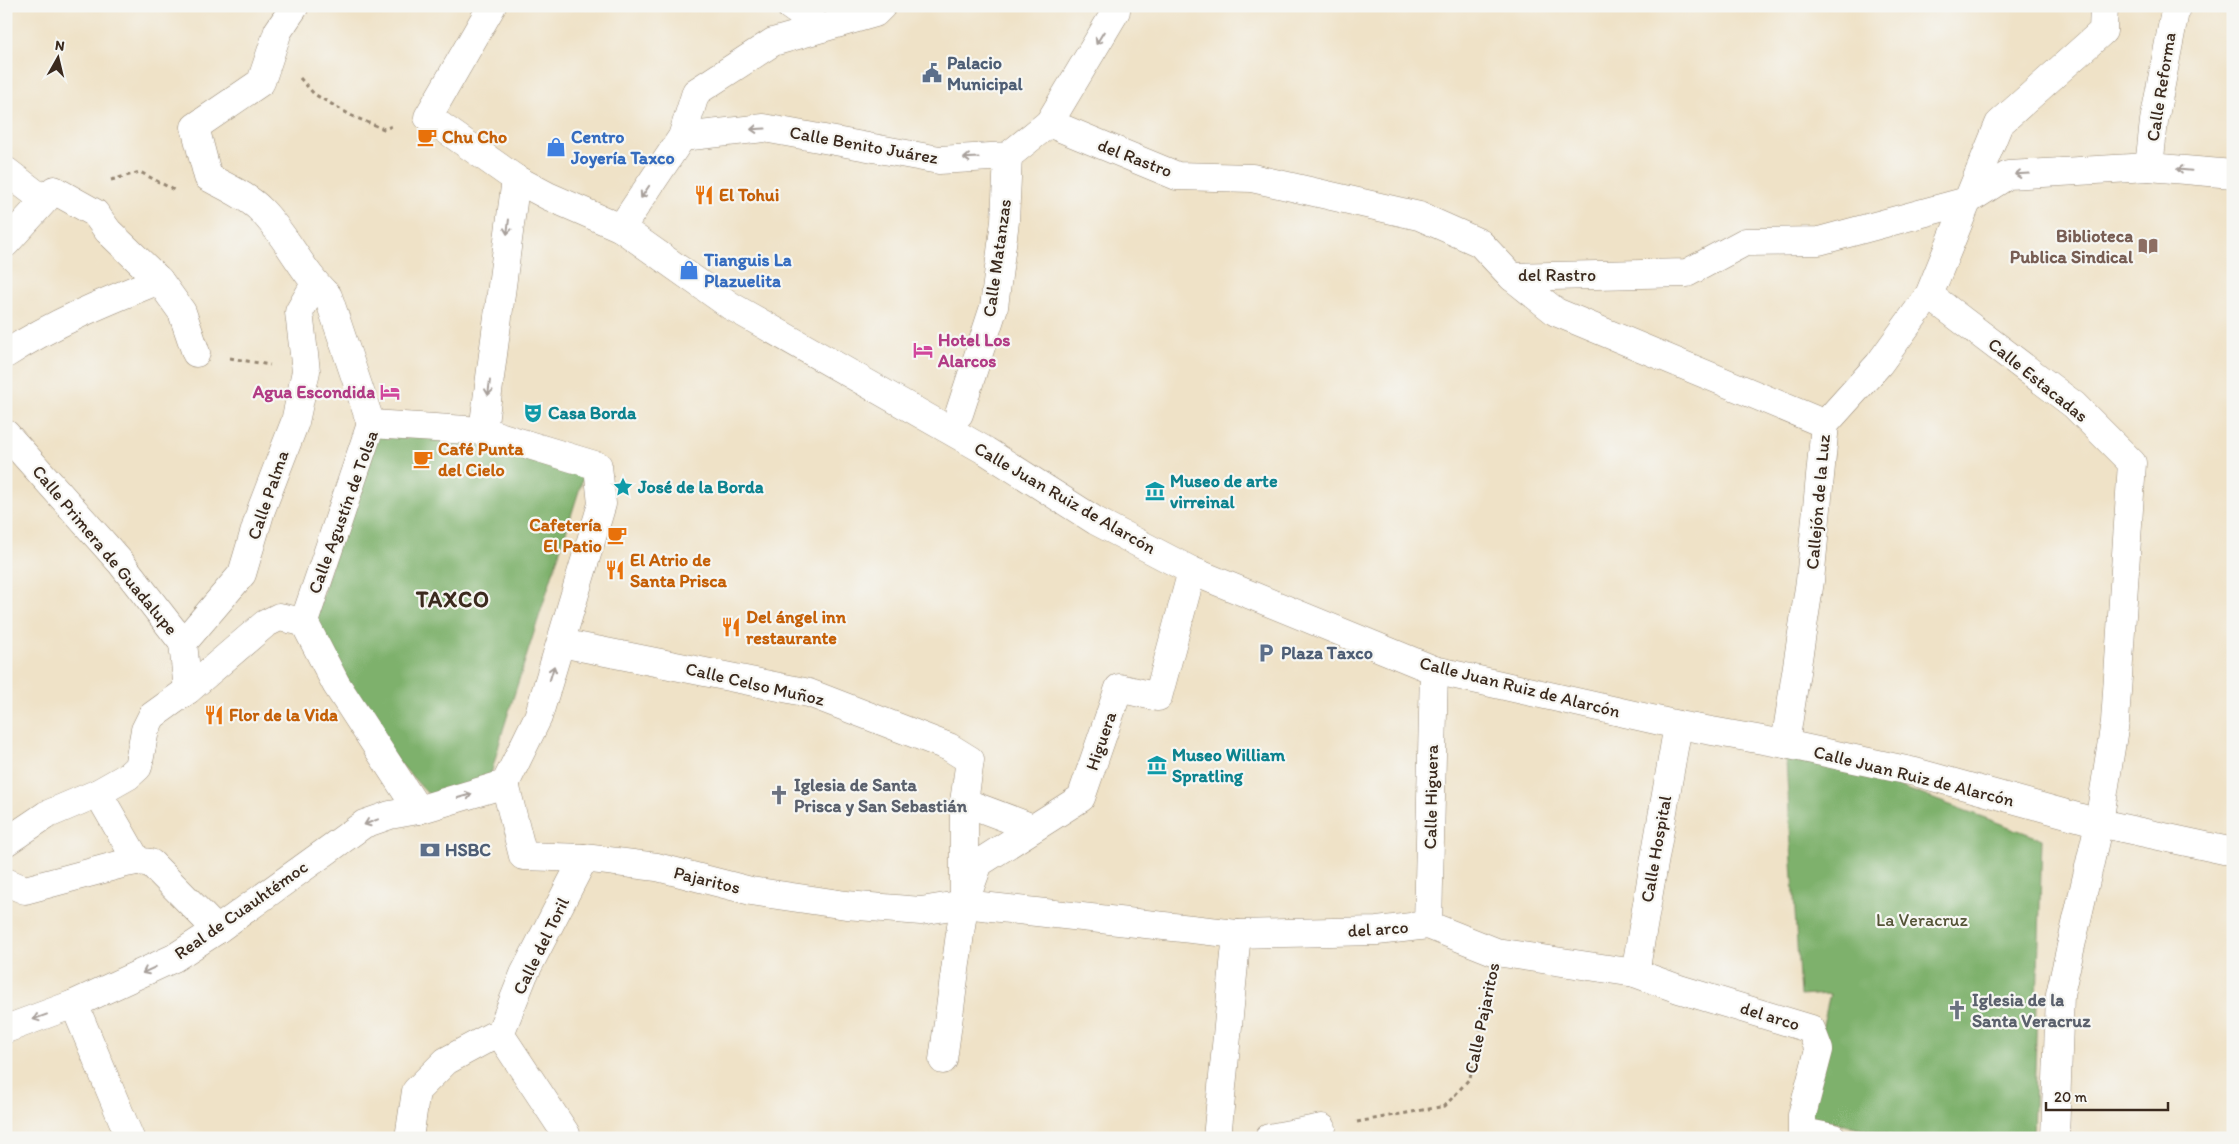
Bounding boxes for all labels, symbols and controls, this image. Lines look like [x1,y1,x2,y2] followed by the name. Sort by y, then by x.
[1095,30,1105,44] one-way arrow
[2142,31,2180,143] street label: Calle Reforma
[32,32,82,82] north arrow
[54,37,66,55] text: N
[947,52,1024,95] place label: Palacio Municipal
[921,62,943,84] public building icon: Palacio Municipal
[788,121,941,169] street label: Calle Benito Juárez
[751,125,767,134] one-way arrow
[416,126,438,148] cafe icon: Chu Cho
[442,126,507,148] place label: Chu Cho
[570,126,675,169] place label: Centro Joyería Taxco
[1095,134,1175,182] street label: del Rastro
[545,136,567,158] shop icon: Centro Joyería Taxco
[963,154,979,163] one-way arrow
[2176,166,2192,175] one-way arrow
[2014,170,2030,179] one-way arrow
[693,184,715,206] restaurant icon: El Tohui
[719,184,779,206] place label: El Tohui
[640,185,650,199] one-way arrow
[978,198,1016,318] street label: Calle Matanzas
[503,219,513,235] one-way arrow
[2010,225,2134,268] place label: Biblioteca Publica Sindical
[2137,235,2159,257] library icon: Biblioteca Publica Sindical
[703,249,792,292] place label: Tianguis La Plazuelita
[678,259,700,281] shop icon: Tianguis La Plazuelita
[1518,264,1596,286] street label: del Rastro
[937,329,1010,372] place label: Hotel Los Alarcos
[1984,333,2092,427] street label: Calle Estacadas
[912,339,934,361] hotel icon: Hotel Los Alarcos
[483,380,493,396] one-way arrow
[252,381,375,403] place label: Agua Escondida
[379,381,401,403] hotel icon: Agua Escondida
[522,402,544,424] theatre icon: Casa Borda
[548,402,637,424] place label: Casa Borda
[303,427,383,597] street label: Calle Agustín de Tolsa
[1801,433,1835,571] street label: Callejón de la Luz
[970,437,1160,559] street label: Calle Juan Ruiz de Alarcón
[438,438,524,481] place label: Café Punta del Cielo
[242,447,294,543] street label: Calle Palma
[412,448,434,470] cafe icon: Café Punta del Cielo
[27,460,183,640] street label: Calle Primera de Guadalupe
[1170,470,1278,513] place label: Museo de arte virreinal
[612,476,634,498] place icon: José de la Borda
[637,476,764,498] place label: José de la Borda
[1144,480,1166,502] museum icon: Museo de arte virreinal
[529,514,603,557] place label: Cafetería El Patio
[606,524,628,546] cafe icon: Cafetería El Patio
[630,549,727,592] place label: El Atrio de Santa Prisca
[604,559,626,581] restaurant icon: El Atrio de Santa Prisca
[415,586,490,613] district label: TAXCO
[746,606,847,649] place label: Del ángel inn restaurante
[720,616,742,638] restaurant icon: Del ángel inn restaurante
[1255,642,1277,664] parking icon: Plaza Taxco
[1281,642,1373,664] place label: Plaza Taxco
[1417,651,1623,723] street label: Calle Juan Ruiz de Alarcón
[683,657,827,711] street label: Calle Celso Muñoz
[547,666,557,682] one-way arrow
[203,704,225,726] restaurant icon: Flor de la Vida
[229,704,338,726] place label: Flor de la Vida
[1081,708,1122,773] street label: Higuera
[1811,740,2017,812] street label: Calle Juan Ruiz de Alarcón
[1172,744,1286,787] place label: Museo William Spratling
[1419,744,1443,850] street label: Calle Higuera
[1146,754,1168,776] museum icon: Museo William Spratling
[794,774,968,817] place label: Iglesia de Santa Prisca y San Sebastián
[768,784,790,806] church icon: Iglesia de Santa Prisca y San Sebastián
[456,791,472,800] one-way arrow
[1636,794,1676,904] street label: Calle Hospital
[364,818,379,827] one-way arrow
[419,839,441,861] bank icon: HSBC
[445,839,491,861] place label: HSBC
[170,856,312,964] street label: Real de Cuauhtémoc
[671,861,743,899] street label: Pajaritos
[508,894,574,998] street label: Calle del Toril
[1876,909,1969,931] park label: La Veracruz
[1347,916,1409,942] street label: del arco
[1460,960,1504,1076] street label: Calle Pajaritos
[142,965,157,975] one-way arrow
[1972,989,2091,1032] place label: Iglesia de la Santa Veracruz
[1738,997,1802,1035] street label: del arco
[1946,999,1968,1021] church icon: Iglesia de la Santa Veracruz
[33,1013,48,1022] one-way arrow
[2046,1079,2169,1111] scale bar
[2054,1088,2088,1106] text: 20 m

